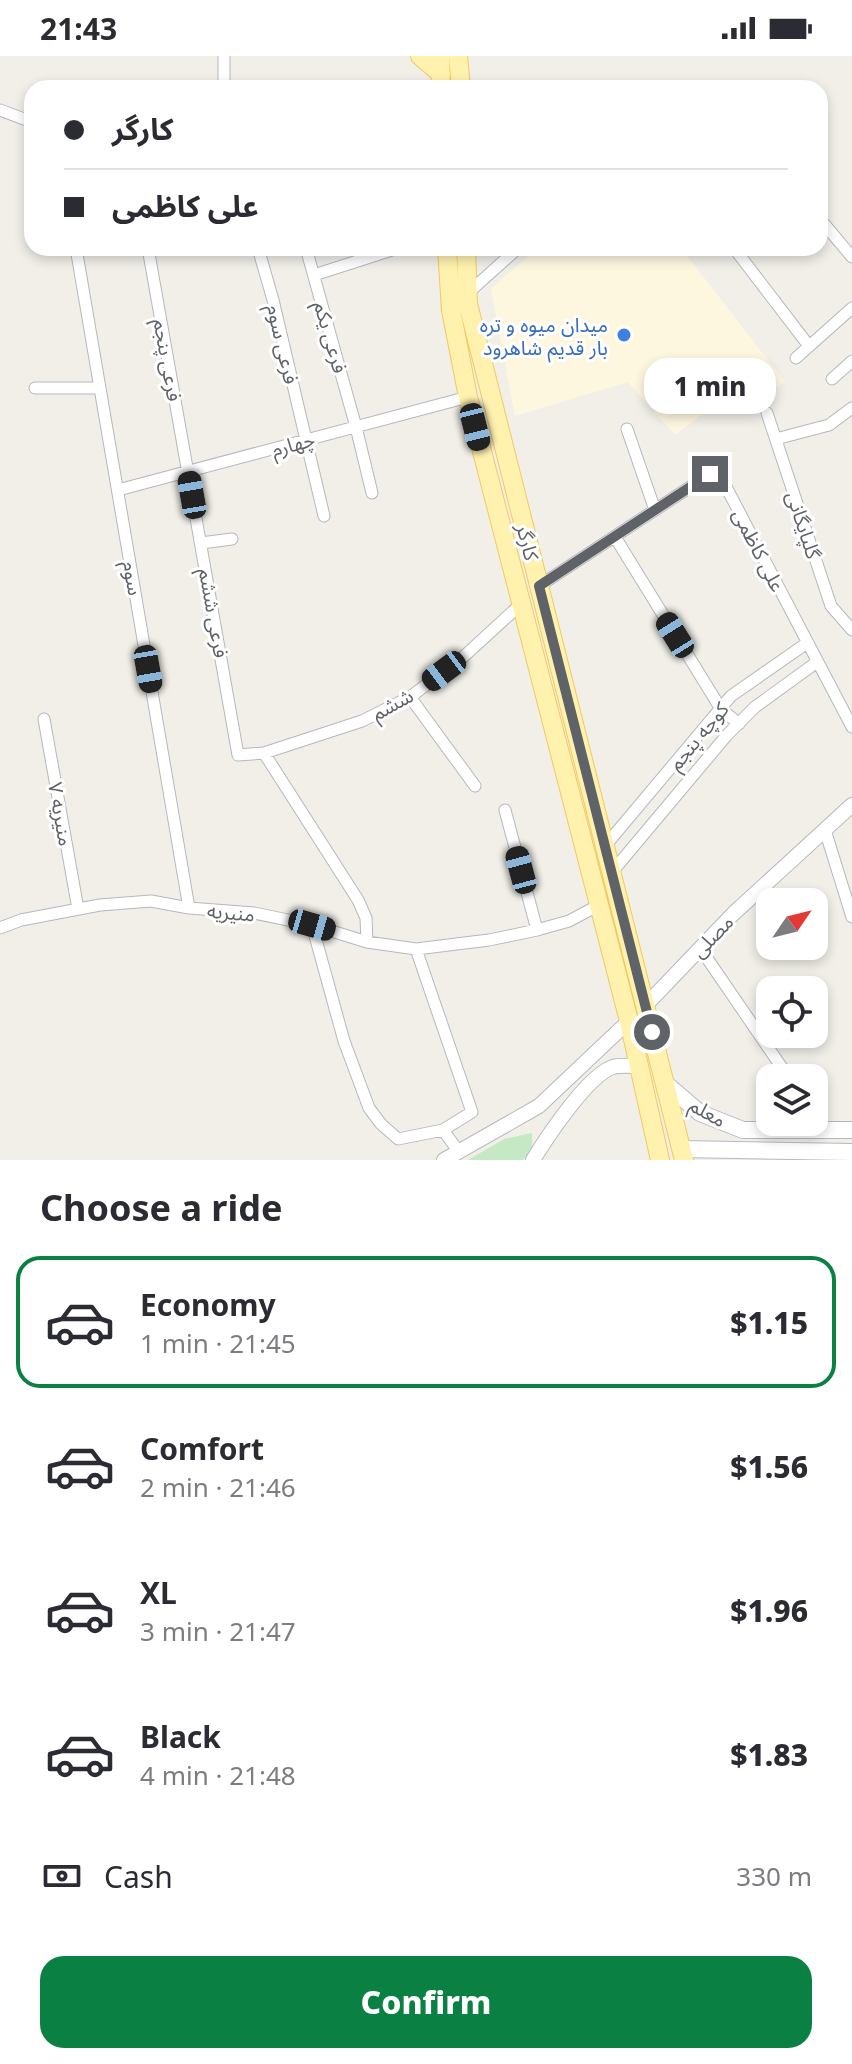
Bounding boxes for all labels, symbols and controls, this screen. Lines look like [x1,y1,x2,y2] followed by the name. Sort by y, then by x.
[40,8,117,49] text: 21:43
[112,108,173,149] text: کارگر
[112,185,259,226] text: علی کاظمی
[306,298,354,377] street label: فرعی یکم
[259,301,305,387] street label: فرعی سوم
[480,311,608,363] place label: میدان میوه و تره بار قدیم شاهرود
[146,317,189,404] street label: فرعی پنجم
[615,326,633,344] marker: میدان میوه و تره بار قدیم شاهرود
[644,358,776,414] callout: 1 min
[674,368,746,404] text: 1 min
[458,401,492,453] car
[268,425,318,465] street label: چهارم
[692,456,728,492] route end
[176,469,208,521] car
[780,488,828,563] street label: گلپایگانی
[727,504,791,596] street label: علی کاظمی
[510,520,546,564] street label: کارگر
[115,559,149,598] street label: سوم
[191,566,235,660] street label: فرعی ششم
[652,608,698,662] car
[132,643,164,695] car
[418,647,470,695] car
[366,682,419,728] street label: ششم
[662,696,736,777] street label: کوچه پنجم
[42,780,80,848] street label: منیریه ۷
[503,844,539,896] car
[756,888,828,960] north arrow
[756,888,828,1136] map controls
[206,896,256,928] street label: منیریه
[286,907,338,943] car
[685,909,739,963] street label: مصلی
[756,976,828,1048] button: locate
[634,1014,670,1050] route start
[756,1064,828,1136] button: layers
[684,1091,731,1135] street label: معلم
[40,1183,282,1232] text: Choose a ride
[140,1284,276,1325] text: Economy
[44,1286,116,1358] icon: car
[730,1302,808,1343] text: $1.15
[140,1325,296,1361] text: 1 min · 21:45
[140,1428,264,1469] text: Comfort
[44,1430,116,1502] icon: car
[730,1446,808,1487] text: $1.56
[140,1469,296,1505] text: 2 min · 21:46
[140,1572,177,1613] text: XL
[44,1574,116,1646] icon: car
[730,1590,808,1631] text: $1.96
[140,1613,296,1649] text: 3 min · 21:47
[140,1716,221,1757] text: Black
[44,1718,116,1790] icon: car
[730,1734,808,1775] text: $1.83
[140,1757,296,1793] text: 4 min · 21:48
[40,1854,84,1898] icon: cash
[104,1856,173,1897] text: Cash
[736,1858,812,1894] text: 330 m
[40,1956,812,2048] button: Confirm

